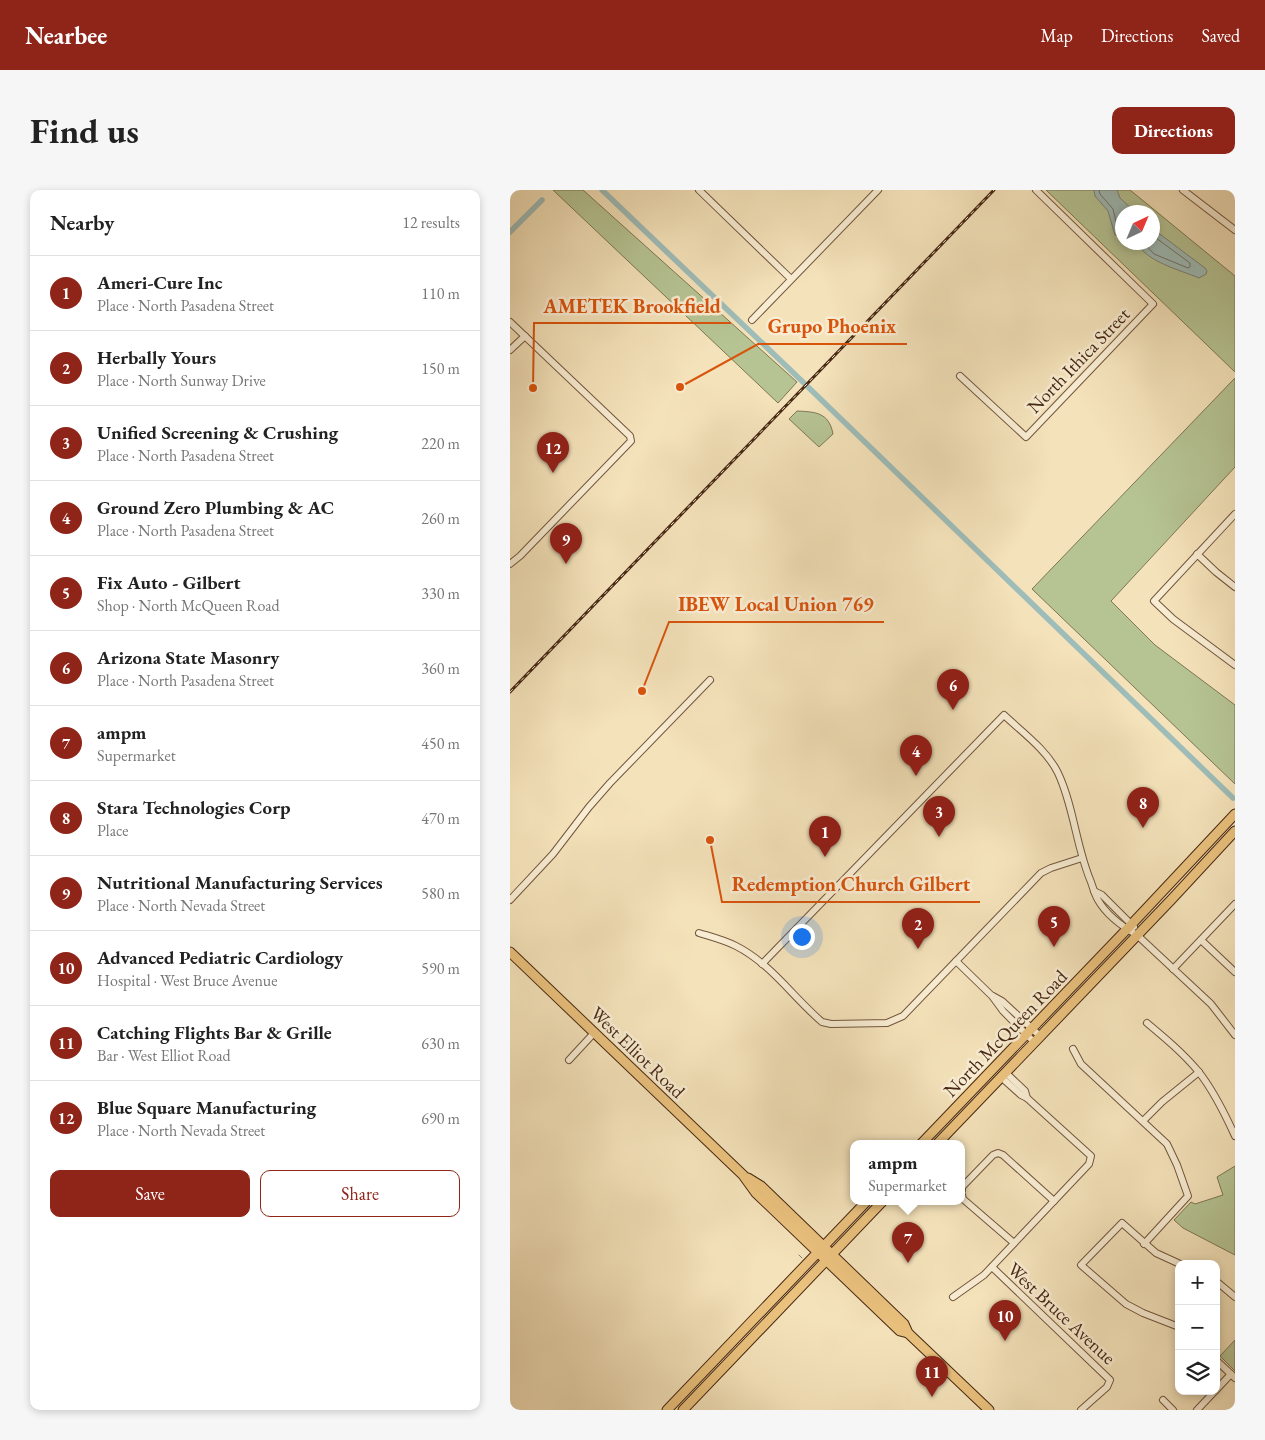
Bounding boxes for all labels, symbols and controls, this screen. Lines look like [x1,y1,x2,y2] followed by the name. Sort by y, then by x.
[25,20,107,51] text: Nearbee
[1041,24,1073,47] text: Map
[1101,24,1173,47] text: Directions
[1201,24,1240,47] text: Saved
[1112,107,1235,154] button: Directions
[30,108,139,153] text: Find us
[1115,205,1160,250] north arrow
[50,209,114,236] text: Nearby
[402,212,460,233] text: 12 results
[97,270,223,295] text: Ameri-Cure Inc
[62,283,70,304] text: 1
[421,283,460,304] text: 110 m
[534,288,731,323] callout: AMETEK Brookfield
[542,293,721,319] text: AMETEK Brookfield
[97,295,274,316] text: Place · North Pasadena Street
[1022,302,1135,419] street label: North Ithica Street
[758,309,907,344] callout: Grupo Phoenix
[768,313,896,339] text: Grupo Phoenix
[97,345,216,370] text: Herbally Yours
[62,358,70,379] text: 2
[421,358,460,379] text: 150 m
[97,370,266,391] text: Place · North Sunway Drive
[97,420,338,445] text: Unified Screening & Crushing
[537,432,569,473] pin: 12
[62,433,70,454] text: 3
[421,433,460,454] text: 220 m
[97,445,274,466] text: Place · North Pasadena Street
[97,495,334,520] text: Ground Zero Plumbing & AC
[62,508,70,529] text: 4
[421,508,460,529] text: 260 m
[97,520,274,541] text: Place · North Pasadena Street
[550,523,582,564] pin: 9
[97,570,241,595] text: Fix Auto - Gilbert
[62,583,70,604] text: 5
[421,583,460,604] text: 330 m
[669,587,884,622] callout: IBEW Local Union 769
[678,591,874,617] text: IBEW Local Union 769
[97,595,280,616] text: Shop · North McQueen Road
[97,645,280,670] text: Arizona State Masonry
[62,658,70,679] text: 6
[421,658,460,679] text: 360 m
[937,669,969,710] pin: 6
[97,670,274,691] text: Place · North Pasadena Street
[97,720,146,745] text: ampm
[62,733,70,754] text: 7
[421,733,460,754] text: 450 m
[900,735,932,776] pin: 4
[97,745,176,766] text: Supermarket
[1127,787,1159,828] pin: 8
[97,795,290,820] text: Stara Technologies Corp
[923,796,955,837] pin: 3
[62,808,70,829] text: 8
[421,808,460,829] text: 470 m
[809,816,841,857] pin: 1
[97,820,129,841] text: Place
[722,867,980,902] callout: Redemption Church Gilbert
[97,870,382,895] text: Nutritional Manufacturing Services
[732,871,971,897] text: Redemption Church Gilbert
[62,883,70,904] text: 9
[421,883,460,904] text: 580 m
[97,895,265,916] text: Place · North Nevada Street
[1038,906,1070,947] pin: 5
[902,908,934,949] pin: 2
[789,924,815,950] your location
[97,945,343,970] text: Advanced Pediatric Cardiology
[58,958,74,979] text: 10
[421,958,460,979] text: 590 m
[938,964,1073,1102] street label: North McQueen Road
[97,970,278,991] text: Hospital · West Bruce Avenue
[585,1001,691,1104] street label: West Elliot Road
[97,1020,332,1045] text: Catching Flights Bar & Grille
[58,1033,74,1054] text: 11
[421,1033,460,1054] text: 630 m
[97,1045,231,1066] text: Bar · West Elliot Road
[97,1095,316,1120] text: Blue Square Manufacturing
[58,1108,74,1129] text: 12
[421,1108,460,1129] text: 690 m
[97,1120,265,1141] text: Place · North Nevada Street
[850,1140,965,1205] popup
[868,1150,918,1175] text: ampm
[50,1170,250,1217] button: Save
[260,1170,460,1217] button: Share
[868,1175,947,1196] text: Supermarket
[892,1222,924,1263] pin: 7
[1002,1257,1121,1370] street label: West Bruce Avenue
[1175,1260,1220,1395] map controls
[1175,1260,1220,1305] button: +
[989,1300,1021,1341] pin: 10
[1175,1305,1220,1350] button: −
[1175,1350,1220,1395] button: layers
[916,1356,948,1397] pin: 11

